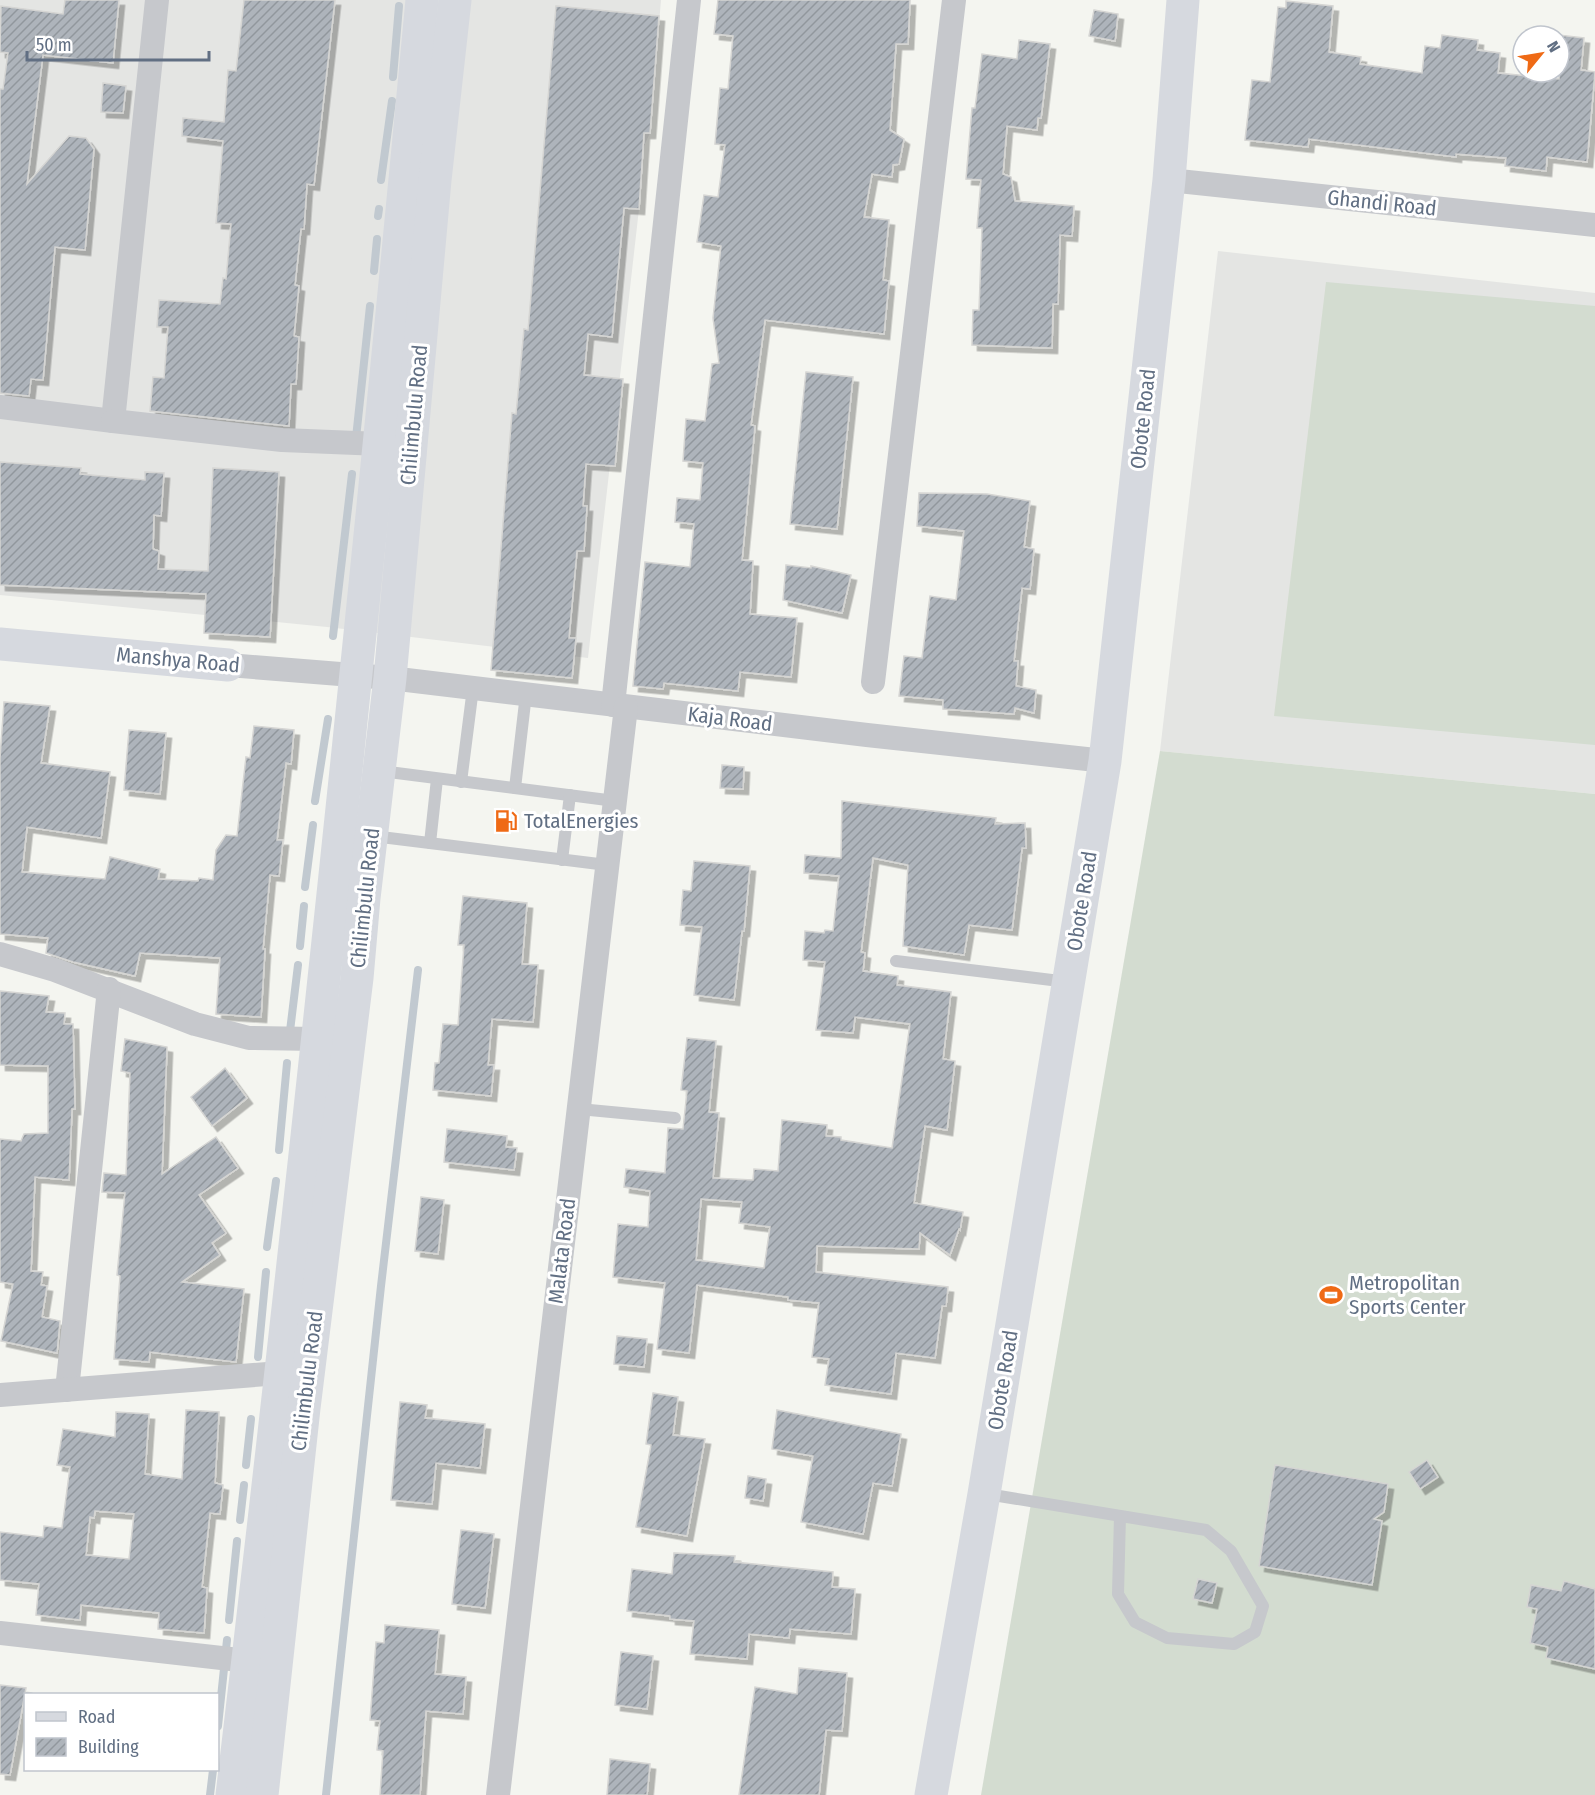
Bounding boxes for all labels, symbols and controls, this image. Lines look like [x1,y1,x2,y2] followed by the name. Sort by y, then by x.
[27,24,208,62] scale bar
[1511,24,1571,84] north arrow
[36,34,72,56] text: 50 m
[1543,38,1564,56] text: N
[1326,184,1438,222] street label: Ghandi Road
[395,344,433,486] street label: Chilimbulu Road
[1125,368,1161,470] street label: Obote Road
[115,642,241,678] street label: Manshya Road
[686,701,774,737] street label: Kaja Road
[493,808,519,834] fuel station icon: TotalEnergies
[524,808,639,834] place label: TotalEnergies
[345,827,385,969] street label: Chilimbulu Road
[1061,849,1103,953] street label: Obote Road
[543,1197,581,1305] street label: Malata Road
[1349,1270,1466,1320] place label: Metropolitan Sports Center
[1318,1282,1344,1308] sports icon: Metropolitan Sports Center
[286,1309,328,1453] street label: Chilimbulu Road
[982,1328,1024,1432] street label: Obote Road
[24,1693,219,1771] legend
[78,1706,115,1728] text: Road
[78,1736,139,1758] text: Building

